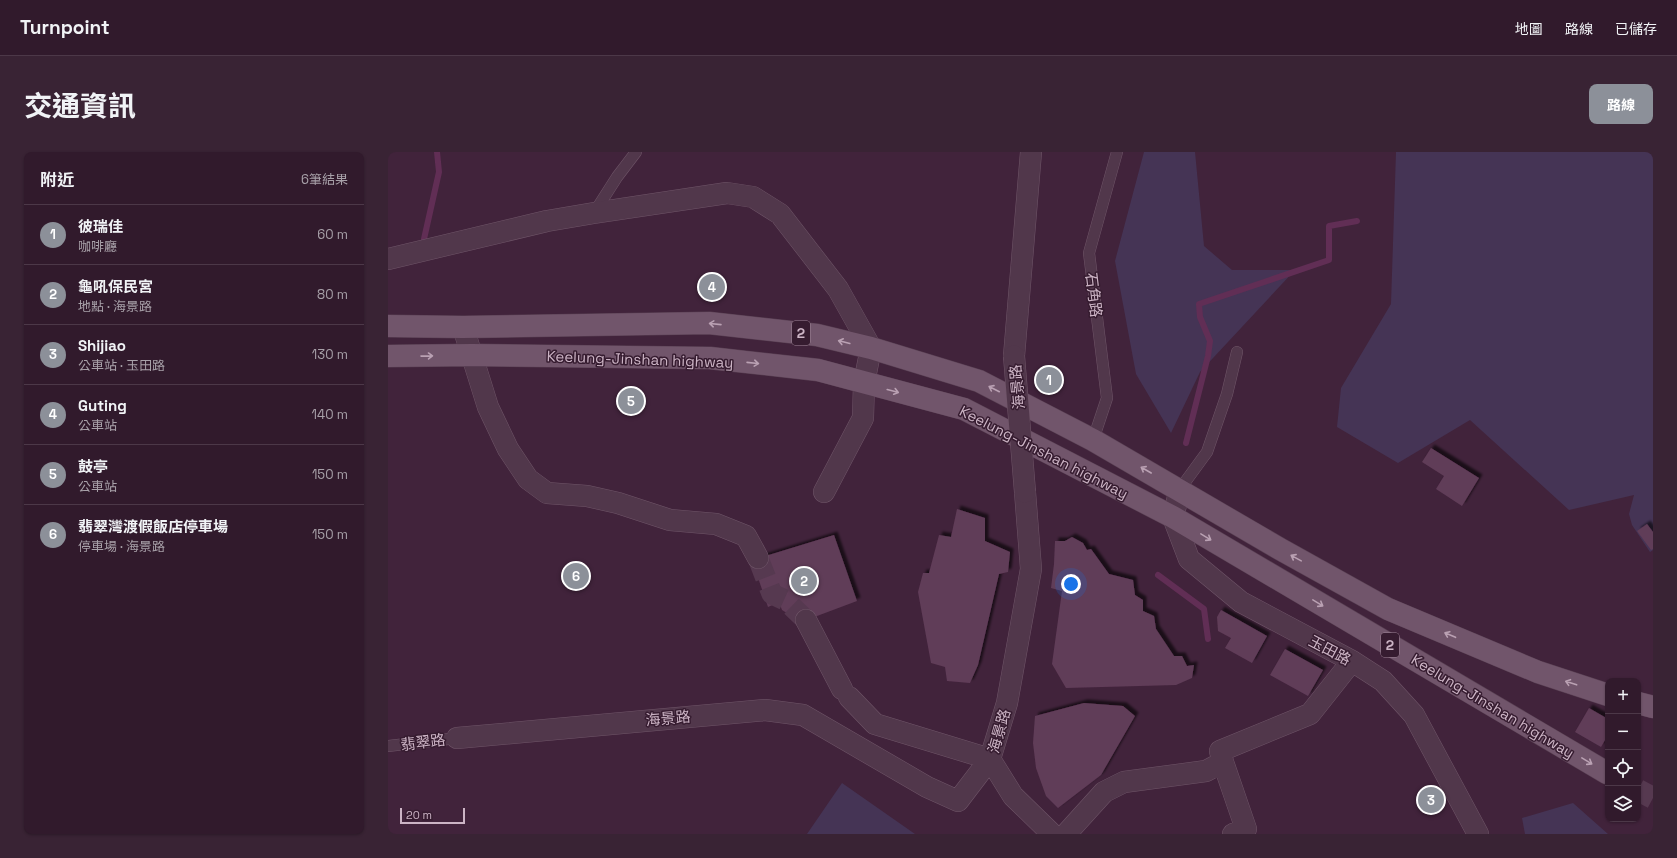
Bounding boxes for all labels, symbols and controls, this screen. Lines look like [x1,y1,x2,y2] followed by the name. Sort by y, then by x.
[20,15,110,40] text: Turnpoint
[1515,20,1543,38] text: 地圖
[1565,20,1593,38] text: 路線
[1615,20,1657,38] text: 已儲存
[1589,84,1653,124] button: 路線
[24,88,136,124] text: 交通資訊
[40,169,74,191] text: 附近
[301,171,348,188] text: 6筆結果
[78,217,123,236] text: 彼瑞佳
[50,226,56,243] text: 1
[317,226,348,243] text: 60 m
[78,238,117,255] text: 咖啡廳
[699,272,725,302] pin: 4
[1082,272,1106,318] street label: 石角路
[78,277,153,296] text: 龜吼保民宮
[49,286,57,303] text: 2
[317,286,348,303] text: 80 m
[78,298,152,315] text: 地點 · 海景路
[709,320,722,327] one-way arrow
[792,321,810,345] road number: 2
[78,336,126,355] text: Shijiao
[838,337,851,345] one-way arrow
[49,346,57,363] text: 3
[312,346,348,363] text: 130 m
[546,346,734,372] street label: Keelung-Jinshan highway
[420,352,433,360] one-way arrow
[78,357,165,374] text: 公車站 · 玉田路
[746,359,759,366] one-way arrow
[1006,364,1028,410] street label: 海景路
[1036,365,1062,395] pin: 1
[989,385,1001,392] one-way arrow
[618,386,644,416] pin: 5
[887,388,900,395] one-way arrow
[78,396,127,415] text: Guting
[956,401,1132,503] street label: Keelung-Jinshan highway
[49,406,57,423] text: 4
[312,406,348,423] text: 140 m
[78,417,117,434] text: 公車站
[78,457,108,476] text: 鼓亭
[1140,465,1152,473] one-way arrow
[49,466,57,483] text: 5
[312,466,348,483] text: 150 m
[78,478,117,495] text: 公車站
[78,517,228,536] text: 翡翠灣渡假飯店停車場
[49,526,57,543] text: 6
[312,526,348,543] text: 150 m
[1200,533,1211,541] one-way arrow
[78,538,165,555] text: 停車場 · 海景路
[1291,554,1303,561] one-way arrow
[563,561,589,591] pin: 6
[791,566,817,596] pin: 2
[1061,574,1081,594] your location
[1312,600,1324,608] one-way arrow
[1445,630,1457,638] one-way arrow
[1306,631,1354,669] street label: 玉田路
[1381,633,1399,657] road number: 2
[1408,650,1578,762] street label: Keelung-Jinshan highway
[1565,678,1577,686] one-way arrow
[1605,678,1641,822] map controls
[1605,678,1641,714] button: +
[645,707,691,729] street label: 海景路
[984,707,1014,755] street label: 海景路
[1605,714,1641,750] button: −
[400,730,446,754] street label: 翡翠路
[1605,750,1641,786] button: locate
[1581,758,1593,766] one-way arrow
[1418,785,1444,815] pin: 3
[1605,786,1641,822] button: layers
[400,806,465,825] scale bar
[406,808,432,822] text: 20 m

